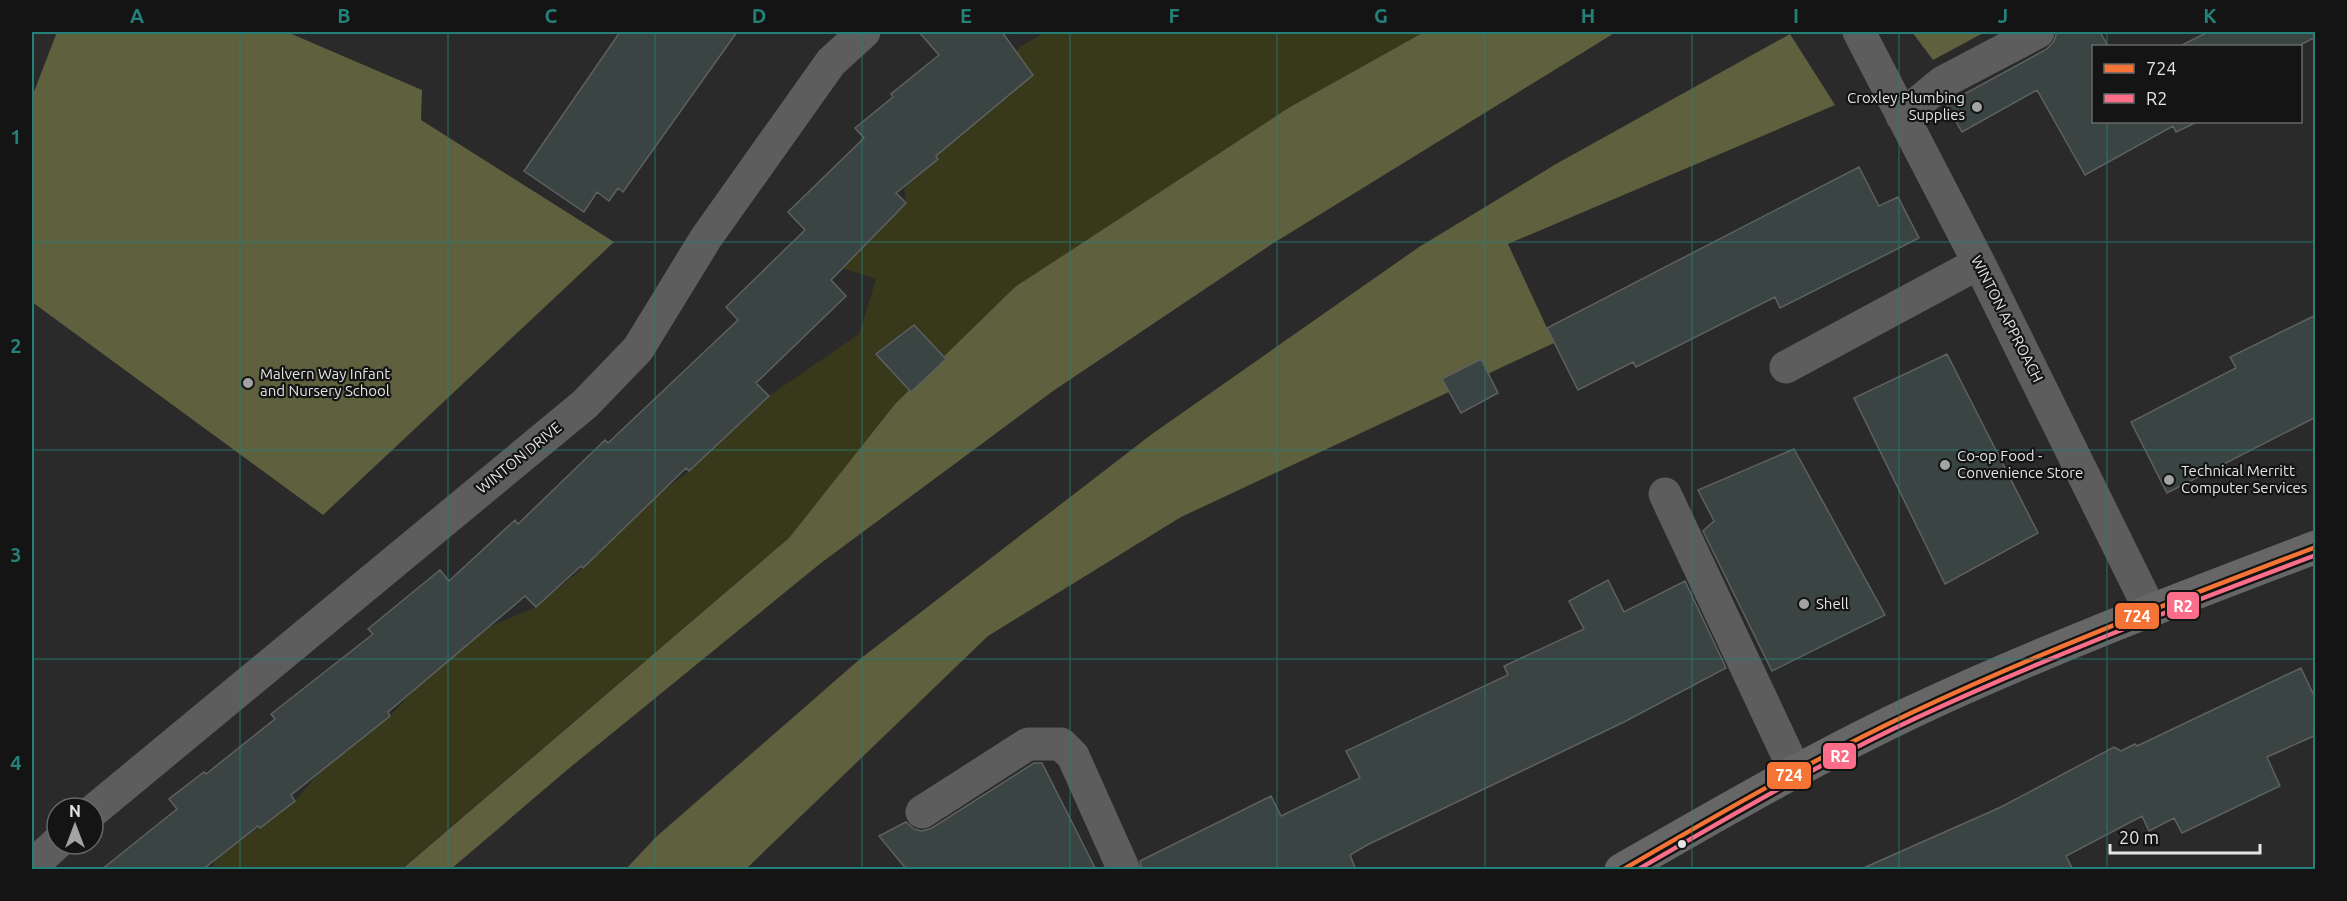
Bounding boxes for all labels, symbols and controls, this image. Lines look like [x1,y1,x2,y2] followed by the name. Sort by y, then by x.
[130,4,144,27] text: A
[337,4,351,27] text: B
[545,4,558,27] text: C
[752,4,766,27] text: D
[960,4,972,27] text: E
[1168,4,1180,27] text: F
[1374,4,1388,27] text: G
[1581,4,1595,27] text: H
[1793,4,1799,27] text: I
[1998,4,2008,27] text: J
[2203,4,2217,27] text: K
[2092,45,2302,123] legend
[2146,58,2176,78] text: 724
[2146,88,2167,108] text: R2
[1847,89,1965,123] place label: Croxley Plumbing Supplies
[1970,100,1984,114] marker: Croxley Plumbing Supplies
[10,125,22,148] text: 1
[1968,253,2047,385] street label: WINTON APPROACH
[10,334,22,357] text: 2
[260,365,390,399] place label: Malvern Way Infant and Nursery School
[241,376,255,390] marker: Malvern Way Infant and Nursery School
[473,418,564,497] street label: WINTON DRIVE
[1957,447,2083,481] place label: Co-op Food - Convenience Store
[1938,458,1952,472] marker: Co-op Food - Convenience Store
[2181,462,2307,496] place label: Technical Merritt Computer Services
[2162,473,2176,487] marker: Technical Merritt Computer Services
[10,543,22,566] text: 3
[2166,591,2200,620] line badge: R2
[1816,595,1849,612] place label: Shell
[1797,597,1811,611] marker: Shell
[2173,597,2193,615] text: R2
[2114,602,2160,630] line badge: 724
[2123,607,2151,625] text: 724
[1822,742,1857,770] line badge: R2
[1830,747,1850,765] text: R2
[10,751,22,774] text: 4
[1766,761,1812,790] line badge: 724
[1775,766,1803,784] text: 724
[45,796,105,856] north arrow
[69,802,81,820] text: N
[2110,817,2260,855] scale bar
[2119,827,2159,847] text: 20 m
[1676,838,1688,850] unlabelled marker

